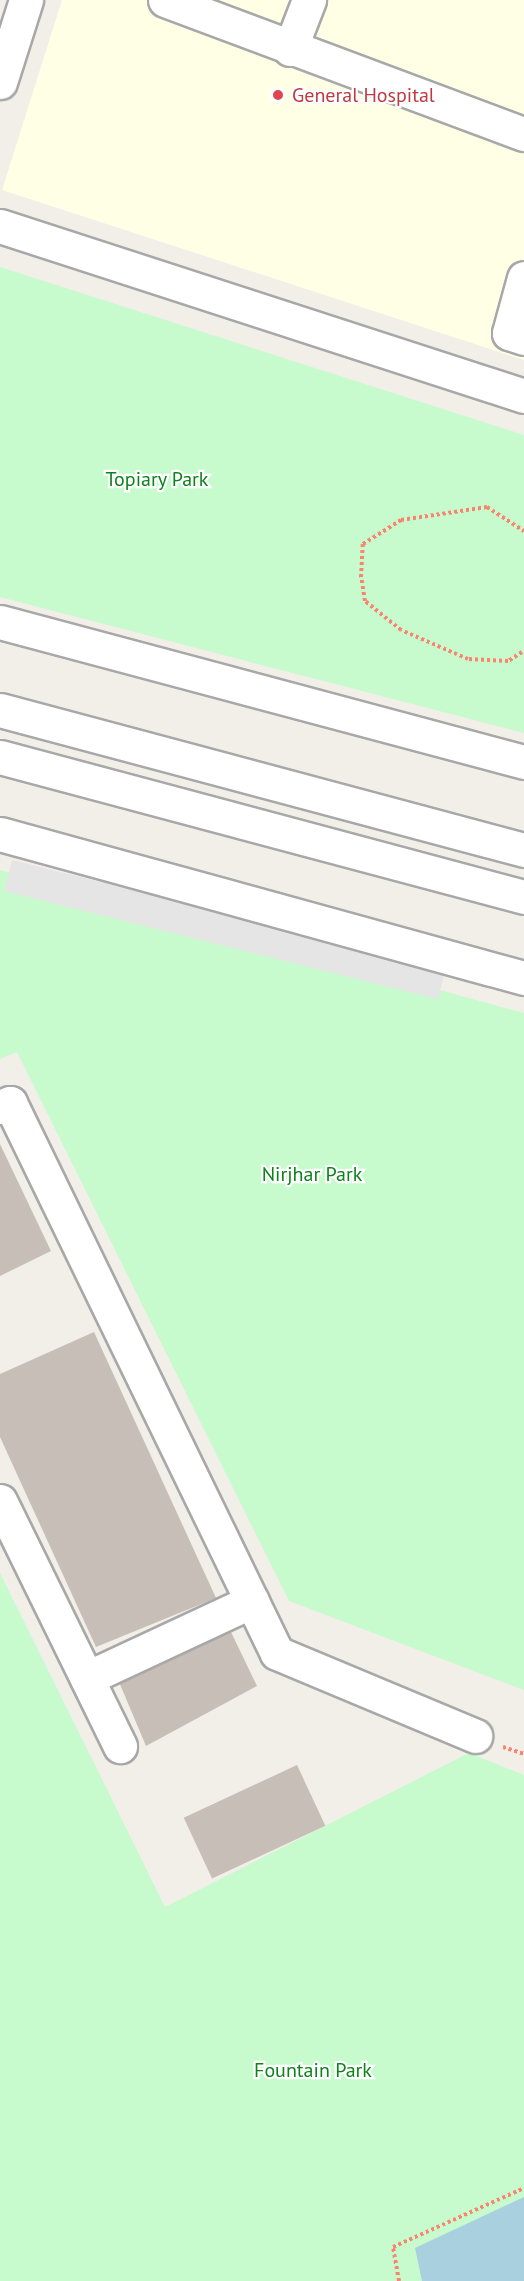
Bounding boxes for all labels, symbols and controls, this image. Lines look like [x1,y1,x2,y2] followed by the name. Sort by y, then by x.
[292,83,435,107] place label: General Hospital
[269,86,287,104] marker: General Hospital
[105,467,209,491] park label: Topiary Park
[262,1162,362,1186] park label: Nirjhar Park
[254,2058,372,2082] park label: Fountain Park

